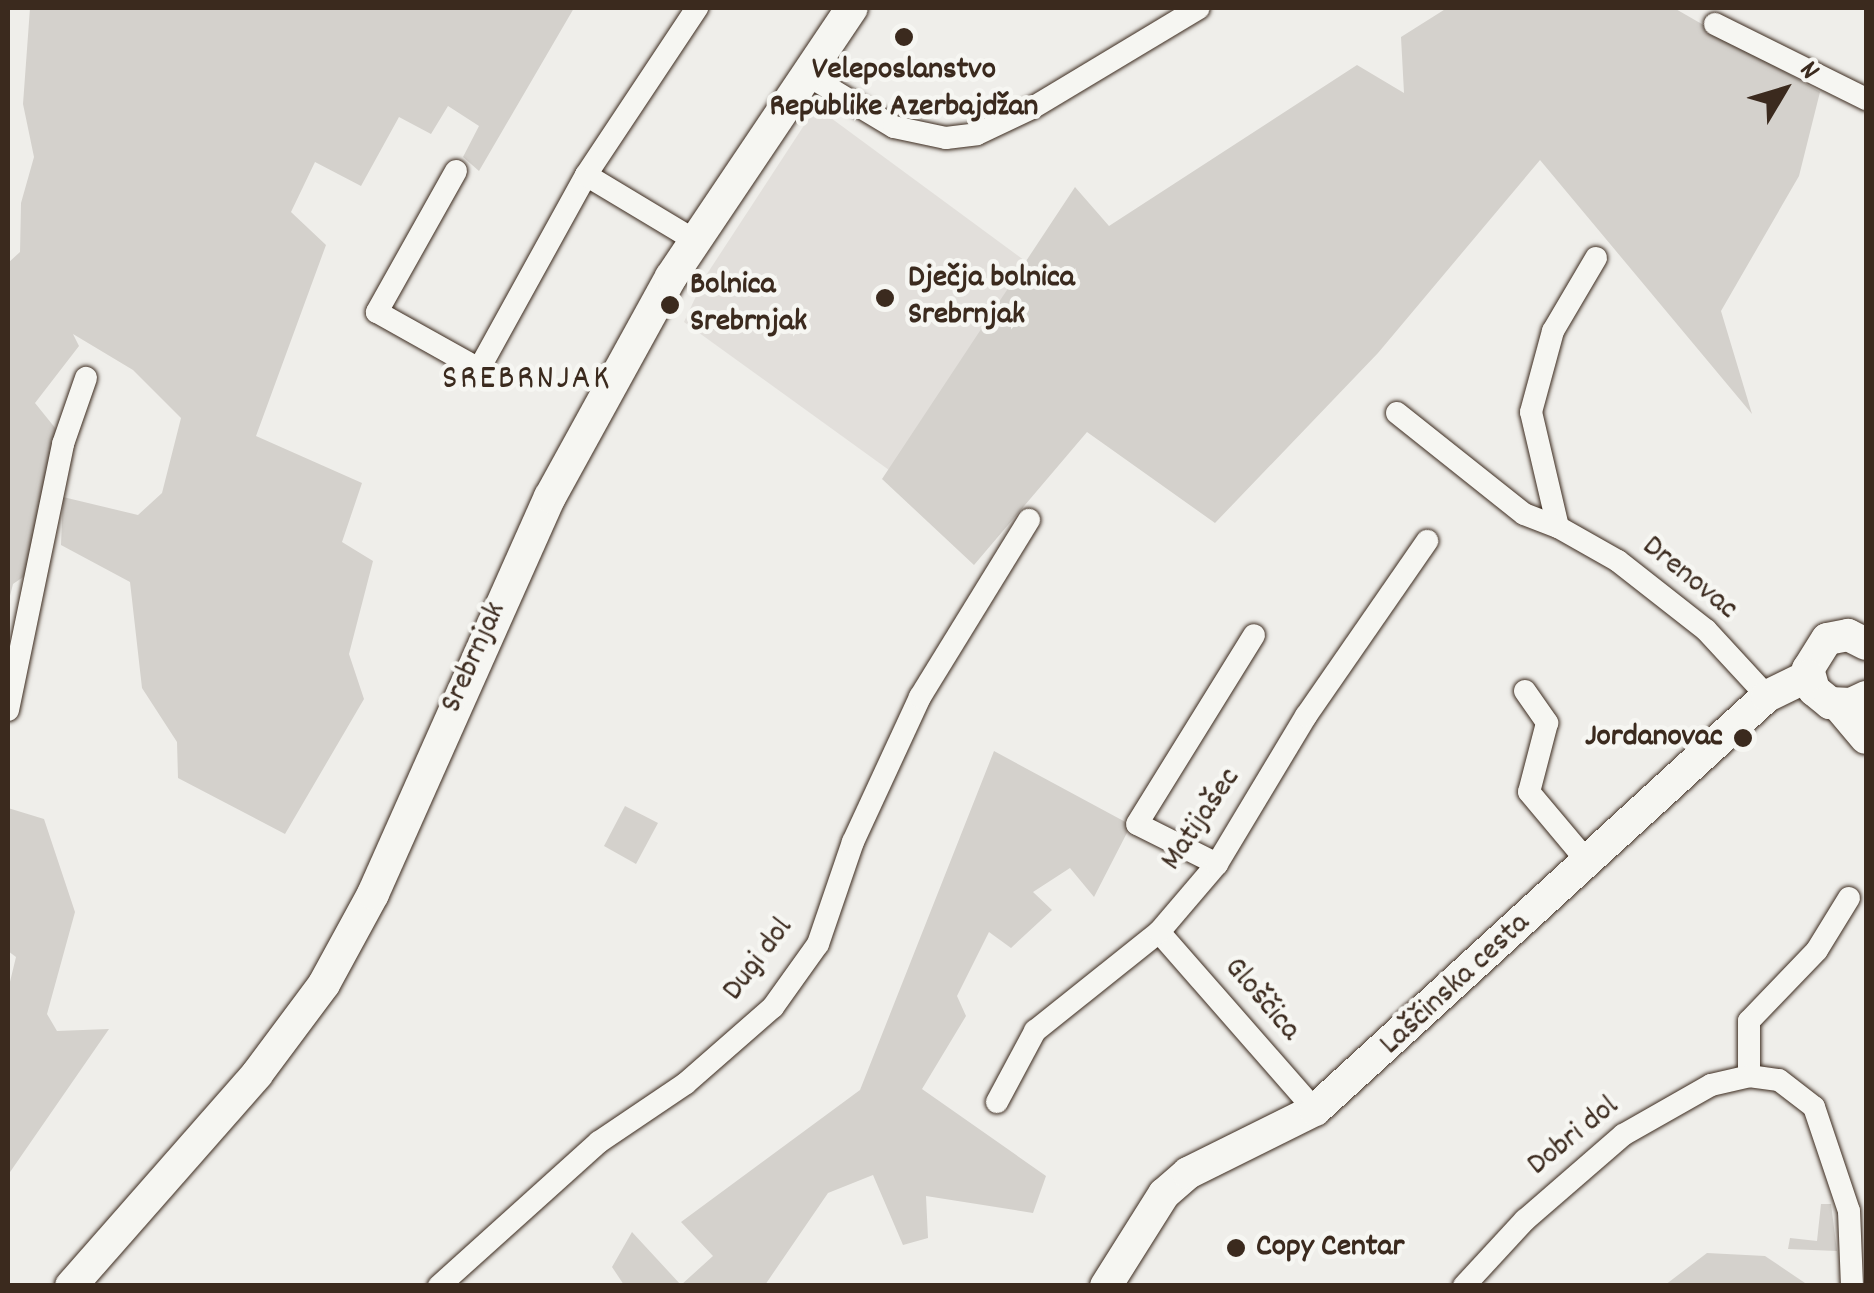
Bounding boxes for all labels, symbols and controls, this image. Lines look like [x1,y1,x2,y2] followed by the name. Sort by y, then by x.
[893,26,915,48] marker: Veleposlanstvo Republike Azerbajdžan
[1734,40,1834,140] north arrow
[770,53,1038,128] place label: Veleposlanstvo Republike Azerbajdžan
[1788,54,1828,89] text: N
[908,261,1075,336] place label: Dječja bolnica Srebrnjak
[690,268,807,343] place label: Bolnica Srebrnjak
[872,285,898,311] marker: Dječja bolnica Srebrnjak
[659,294,681,316] marker: Bolnica Srebrnjak
[442,359,612,401] district label: SREBRNJAK
[1633,529,1745,629] street label: Drenovac
[434,597,516,719] street label: Srebrnjak
[1585,719,1723,757] place label: Jordanovac
[1732,727,1754,749] marker: Jordanovac
[1154,761,1250,879] street label: Matijašec
[1373,906,1539,1064] street label: Laščinska cesta
[715,911,803,1009] street label: Dugi dol
[1214,950,1308,1050] street label: Gloščica
[1521,1089,1627,1185] street label: Dobri dol
[1256,1229,1404,1267] place label: Copy Centar
[1225,1237,1247,1259] marker: Copy Centar

